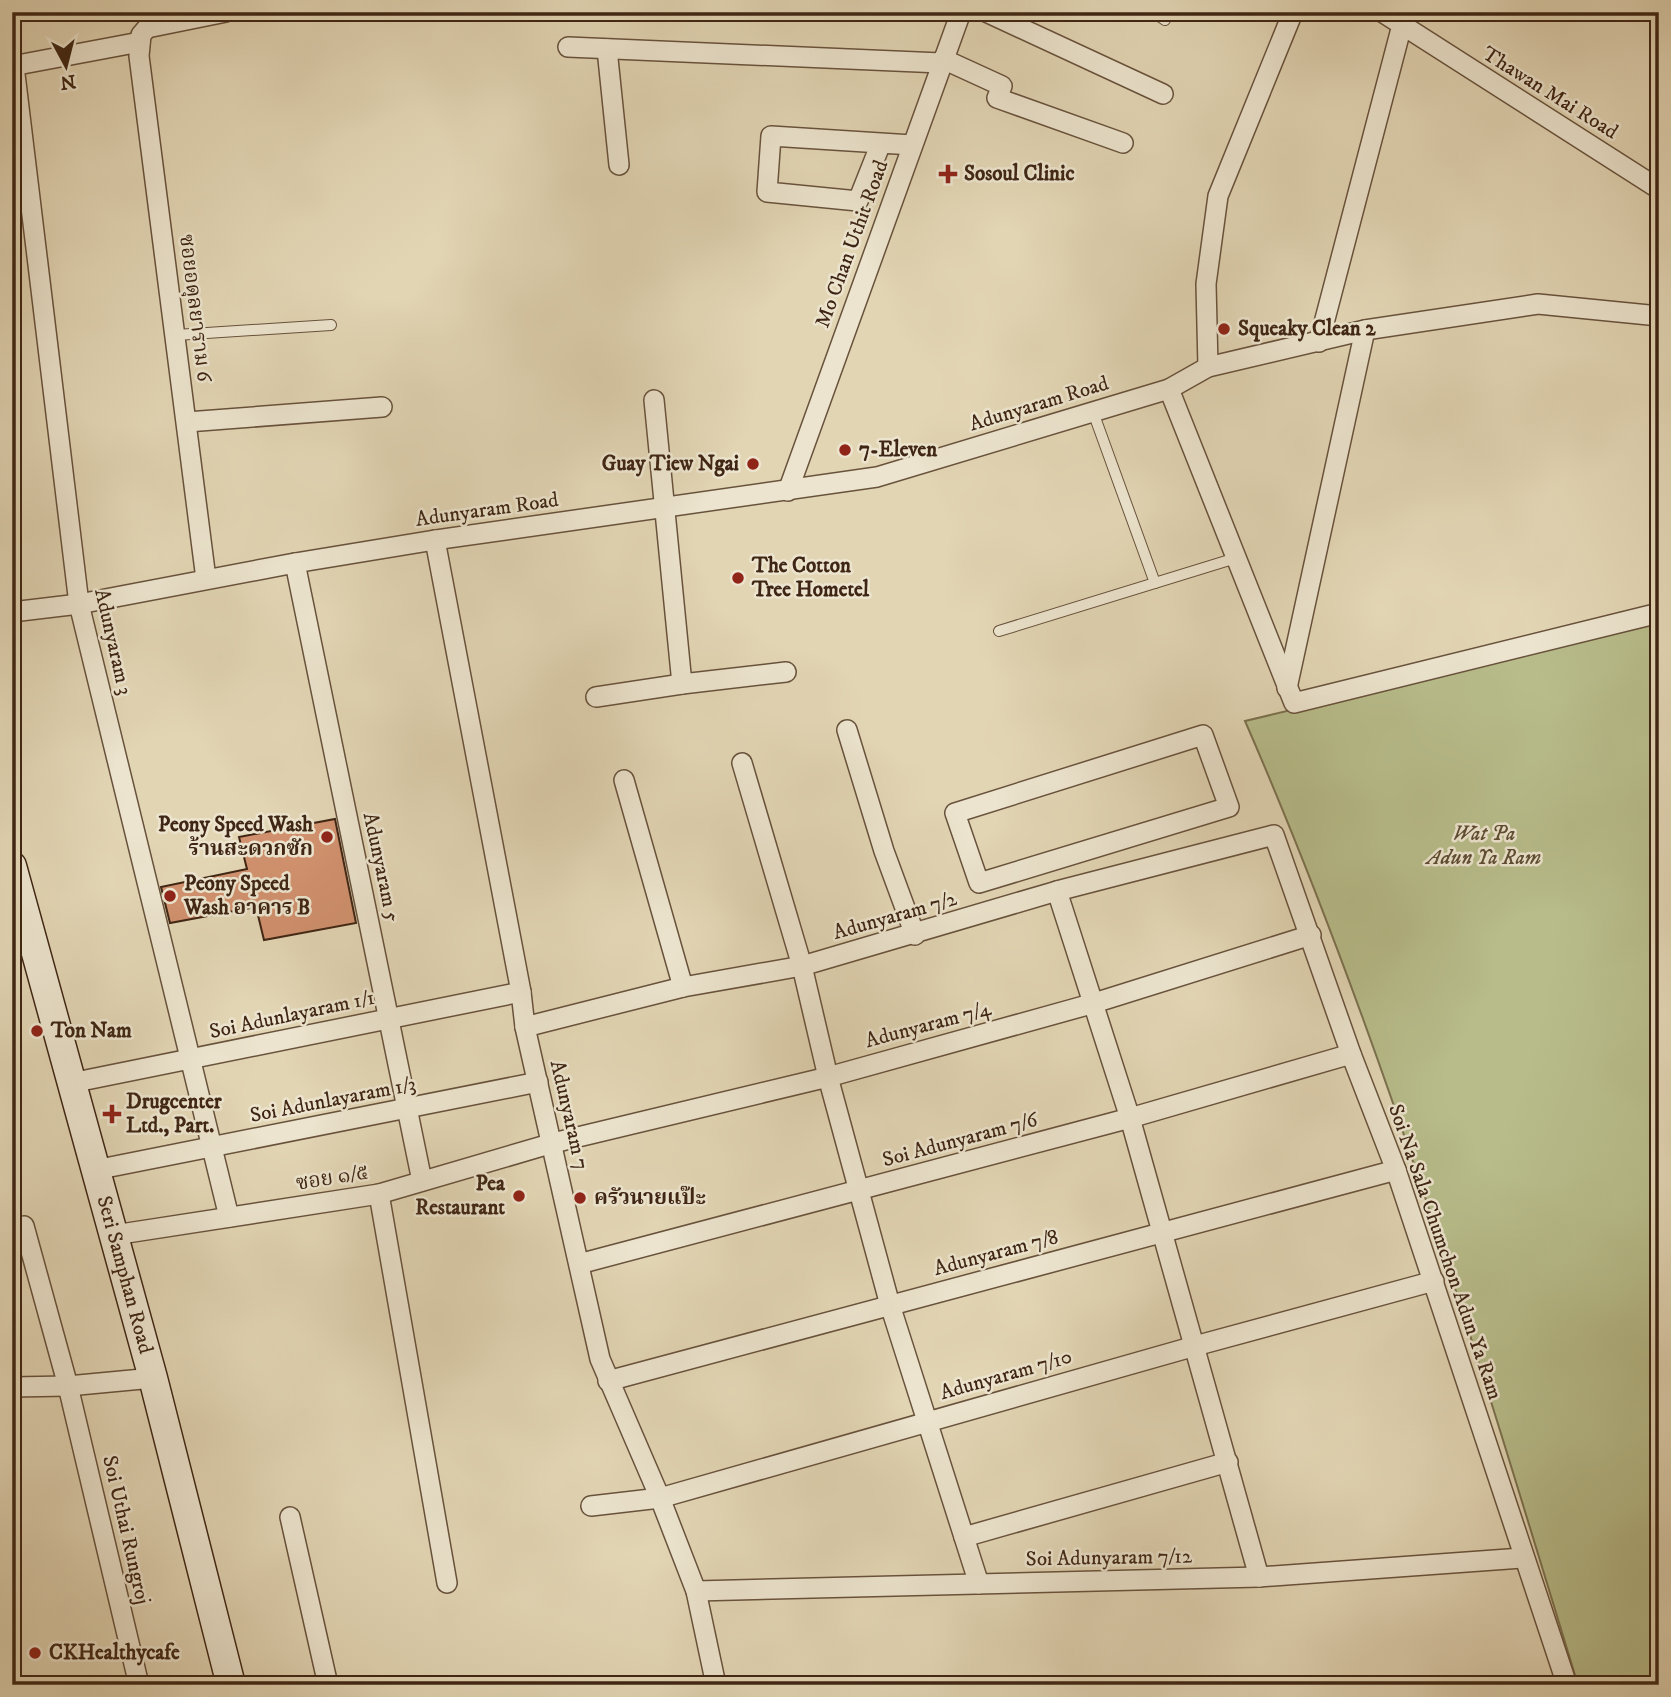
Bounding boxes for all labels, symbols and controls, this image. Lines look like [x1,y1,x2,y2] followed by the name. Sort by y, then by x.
[32,32,102,102] north arrow
[1477,41,1623,145] street label: Thawan Mai Road
[58,69,77,94] text: N
[810,156,895,331] street label: Mo Chan Uthit Road
[964,161,1075,187] place label: Sosoul Clinic
[938,164,958,184] marker: Sosoul Clinic
[173,233,217,384] street label: ซอยอดุลยาราม 6
[1238,316,1376,342] place label: Squeaky Clean 2
[1216,321,1232,337] marker: Squeaky Clean 2
[966,370,1112,438] street label: Adunyaram Road
[859,437,938,463] place label: 7-Eleven
[837,442,853,458] marker: 7-Eleven
[602,451,740,477] place label: Guay Tiew Ngai
[745,456,761,472] marker: Guay Tiew Ngai
[414,487,561,533] street label: Adunyaram Road
[751,553,870,603] place label: The Cotton Tree Hometel
[730,570,746,586] marker: The Cotton Tree Hometel
[88,586,138,698] street label: Adunyaram 3
[357,810,405,924] street label: Adunyaram 5
[158,812,314,862] place label: Peony Speed Wash ร้านสะดวกซัก
[1425,821,1541,871] park label: Wat Pa Adun Ya Ram
[319,829,335,845] marker: Peony Speed Wash ร้านสะดวกซัก
[183,871,310,921] place label: Peony Speed Wash อาคาร B
[830,886,961,946] street label: Adunyaram 7/2
[162,888,178,904] marker: Peony Speed Wash อาคาร B
[207,985,377,1045] street label: Soi Adunlayaram 1/1
[862,996,994,1054] street label: Adunyaram 7/4
[50,1018,132,1044] place label: Ton Nam
[29,1023,45,1039] marker: Ton Nam
[544,1058,594,1172] street label: Adunyaram 7
[248,1071,418,1129] street label: Soi Adunlayaram 1/3
[126,1089,223,1139] place label: Drugcenter Ltd., Part.
[1382,1101,1508,1403] street label: Soi Na Sala Chumchon Adun Ya Ram
[104,1106,120,1122] marker: Drugcenter Ltd., Part.
[880,1107,1041,1173] street label: Soi Adunyaram 7/6
[294,1159,370,1197] street label: ซอย ๑/๕
[415,1171,506,1221] place label: Pea Restaurant
[594,1185,706,1211] place label: ครัวนายแป๊ะ
[511,1188,527,1204] marker: Pea Restaurant
[572,1190,588,1206] marker: ครัวนายแป๊ะ
[90,1193,159,1357] street label: Seri Samphan Road
[931,1224,1061,1282] street label: Adunyaram 7/8
[937,1344,1075,1406] street label: Adunyaram 7/10
[96,1453,156,1607] street label: Soi Uthai Rungroj
[1026,1544,1193,1572] street label: Soi Adunyaram 7/12
[49,1640,180,1666] place label: CKHealthycafe
[27,1645,43,1661] marker: CKHealthycafe

